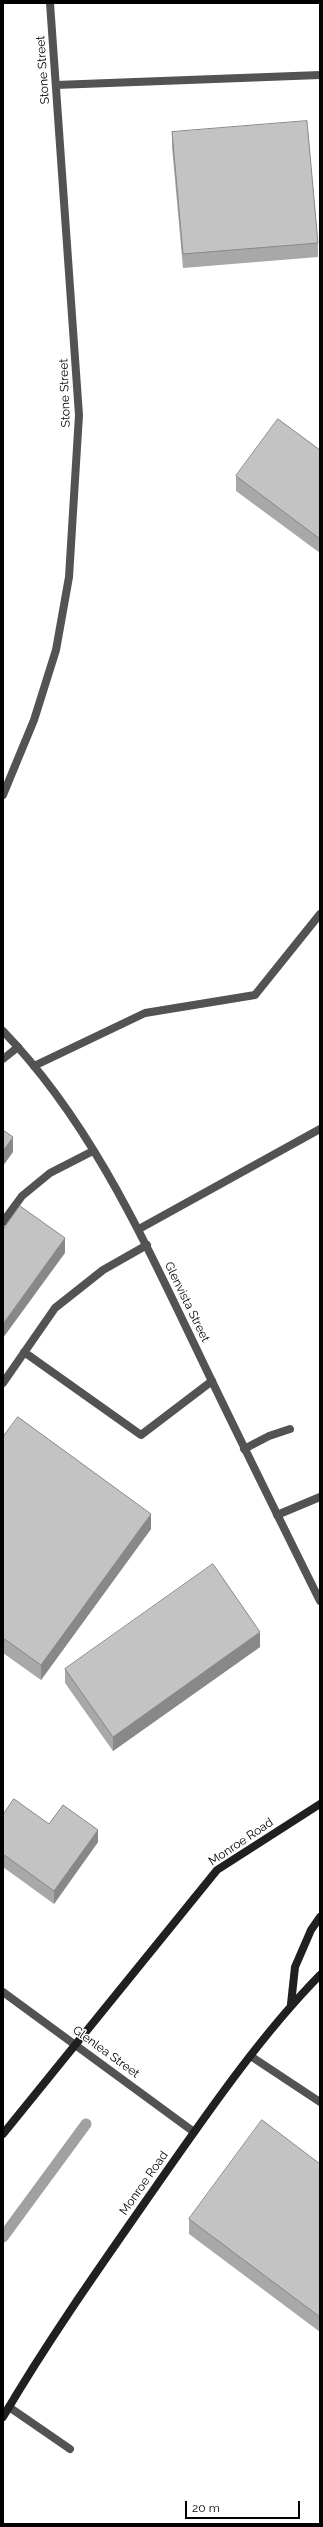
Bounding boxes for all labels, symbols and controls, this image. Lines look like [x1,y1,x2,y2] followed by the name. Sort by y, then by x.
[33,35,53,105] street label: Stone Street
[57,358,73,428] street label: Stone Street
[161,1260,213,1344] street label: Glenvista Street
[206,1815,276,1869] street label: Monroe Road
[70,2023,142,2081] street label: Glenlea Street
[117,2148,171,2218] street label: Monroe Road
[187,2493,302,2519] scale bar
[192,2501,220,2515] text: 20 m

